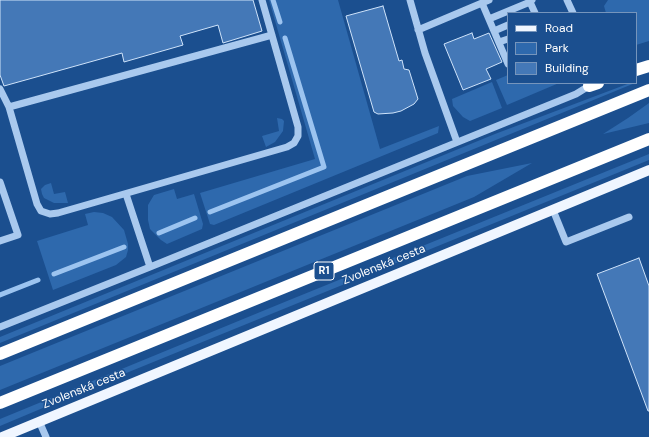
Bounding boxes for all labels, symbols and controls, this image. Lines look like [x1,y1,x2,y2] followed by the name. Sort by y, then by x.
[507,12,637,84] legend
[545,20,573,36] text: Road
[545,40,569,56] text: Park
[545,60,589,76] text: Building
[340,242,428,288] street label: Zvolenská cesta
[314,262,334,280] road number: R1
[40,366,128,412] street label: Zvolenská cesta

